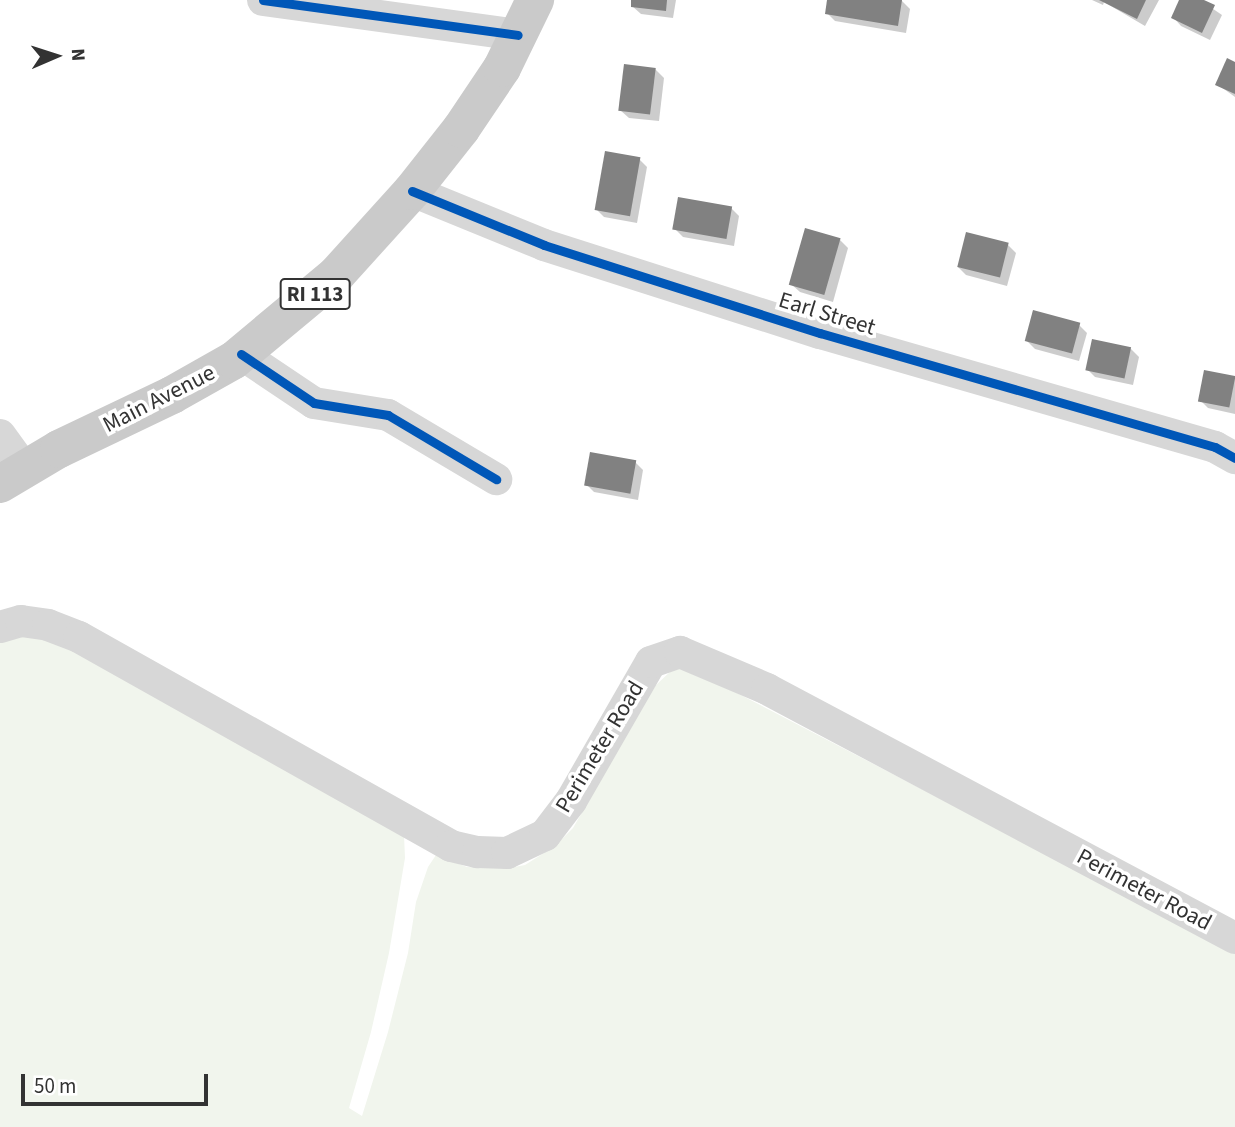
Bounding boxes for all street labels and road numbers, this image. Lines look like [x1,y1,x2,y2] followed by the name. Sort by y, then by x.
[278,276,352,312] road number: RI 113
[775,286,879,342] street label: Earl Street
[98,359,220,439] street label: Main Avenue
[550,676,650,818] street label: Perimeter Road
[1072,843,1216,937] street label: Perimeter Road

